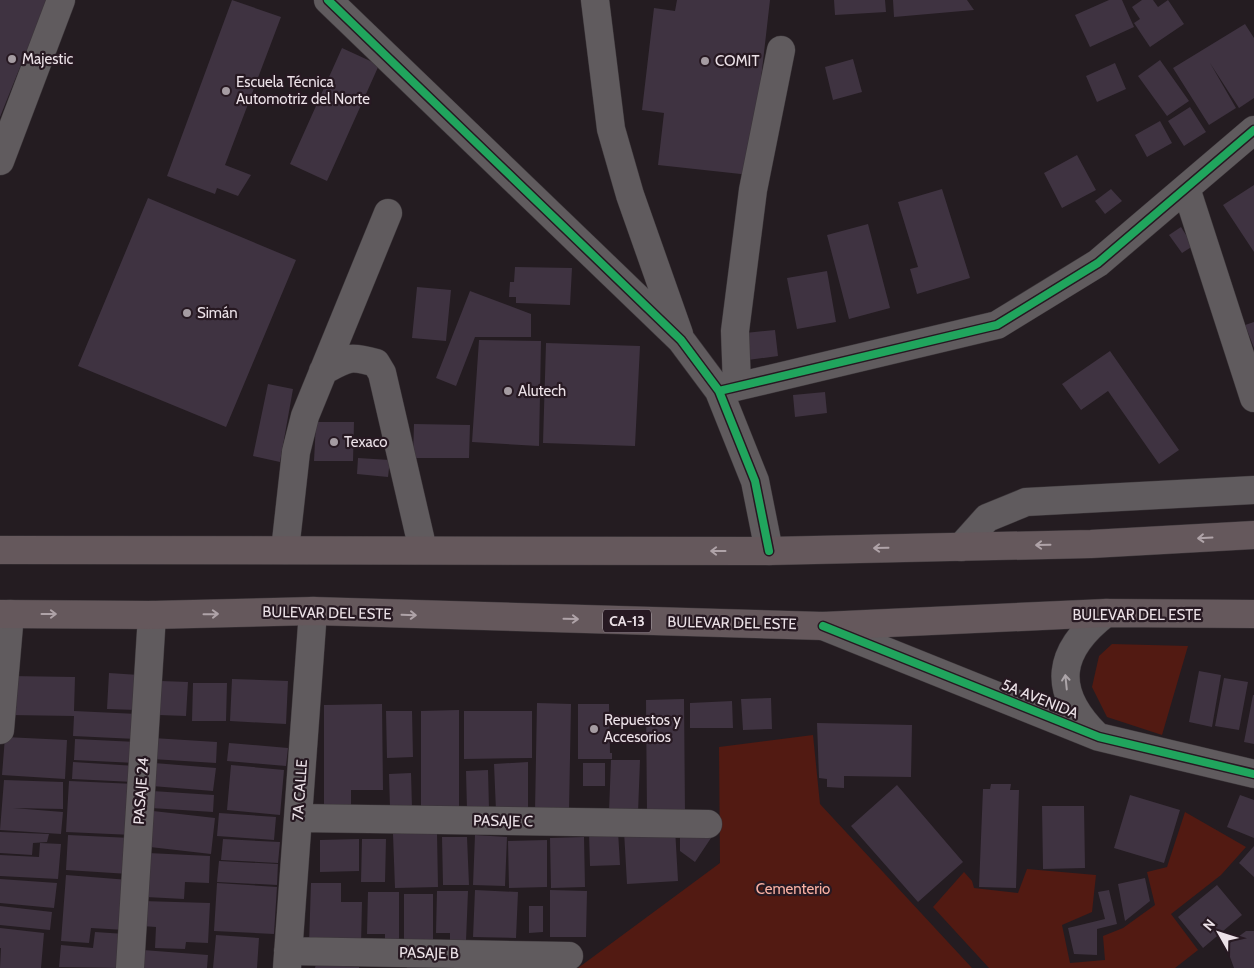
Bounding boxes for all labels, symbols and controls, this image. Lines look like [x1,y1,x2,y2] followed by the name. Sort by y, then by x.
[22,50,74,68] place label: Majestic
[715,52,759,70] place label: COMIT
[6,53,18,65] marker: Majestic
[699,55,711,67] marker: COMIT
[236,73,370,108] place label: Escuela Técnica Automotriz del Norte
[220,85,232,97] marker: Escuela Técnica Automotriz del Norte
[197,304,238,322] place label: Simán
[181,307,193,319] marker: Simán
[518,382,566,400] place label: Alutech
[502,385,514,397] marker: Alutech
[344,433,388,451] place label: Texaco
[328,436,340,448] marker: Texaco
[1198,534,1214,543] one-way arrow
[1035,540,1052,550] one-way arrow
[873,544,889,553] one-way arrow
[710,546,726,556] one-way arrow
[262,603,392,623] street label: BULEVAR DEL ESTE
[1072,606,1202,624] street label: BULEVAR DEL ESTE
[40,609,56,619] one-way arrow
[203,609,219,618] one-way arrow
[400,610,416,619] one-way arrow
[603,610,651,632] road number: CA-13
[667,613,797,633] street label: BULEVAR DEL ESTE
[562,614,579,624] one-way arrow
[1061,674,1071,690] one-way arrow
[999,675,1082,723] street label: 5A AVENIDA
[604,711,681,746] place label: Repuestos y Accesorios
[588,723,600,735] marker: Repuestos y Accesorios
[130,756,152,825] street label: PASAJE 24
[289,759,311,821] street label: 7A CALLE
[473,811,533,831] street label: PASAJE C
[756,880,830,898] park label: Cementerio
[1194,908,1244,958] north arrow
[1199,915,1219,934] text: N
[399,943,459,963] street label: PASAJE B

